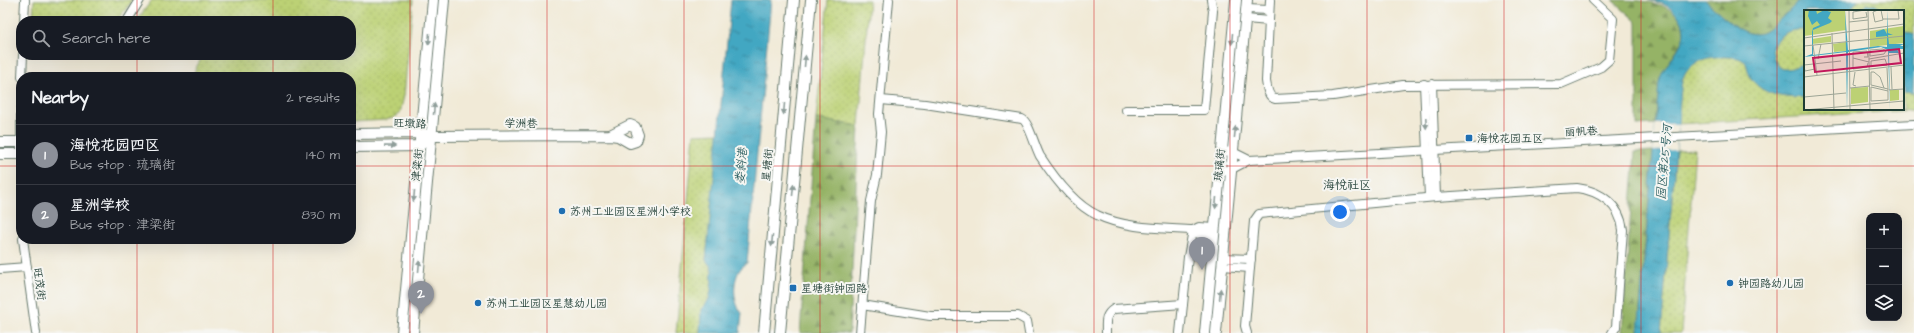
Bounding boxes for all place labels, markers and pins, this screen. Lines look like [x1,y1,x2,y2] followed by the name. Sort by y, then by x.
[1477,131,1543,146] place label: 海悦花园五区
[1464,133,1474,143] marker: 海悦花园五区
[570,204,691,219] place label: 苏州工业园区星洲小学校
[557,206,567,216] marker: 苏州工业园区星洲小学校
[1189,237,1215,270] pin: 1
[1738,276,1804,291] place label: 钟园路幼儿园
[1725,278,1735,288] marker: 钟园路幼儿园
[408,281,434,314] pin: 2
[801,281,867,296] place label: 星塘街钟园路
[788,283,798,293] marker: 星塘街钟园路
[486,296,607,311] place label: 苏州工业园区星慧幼儿园
[473,298,483,308] marker: 苏州工业园区星慧幼儿园

